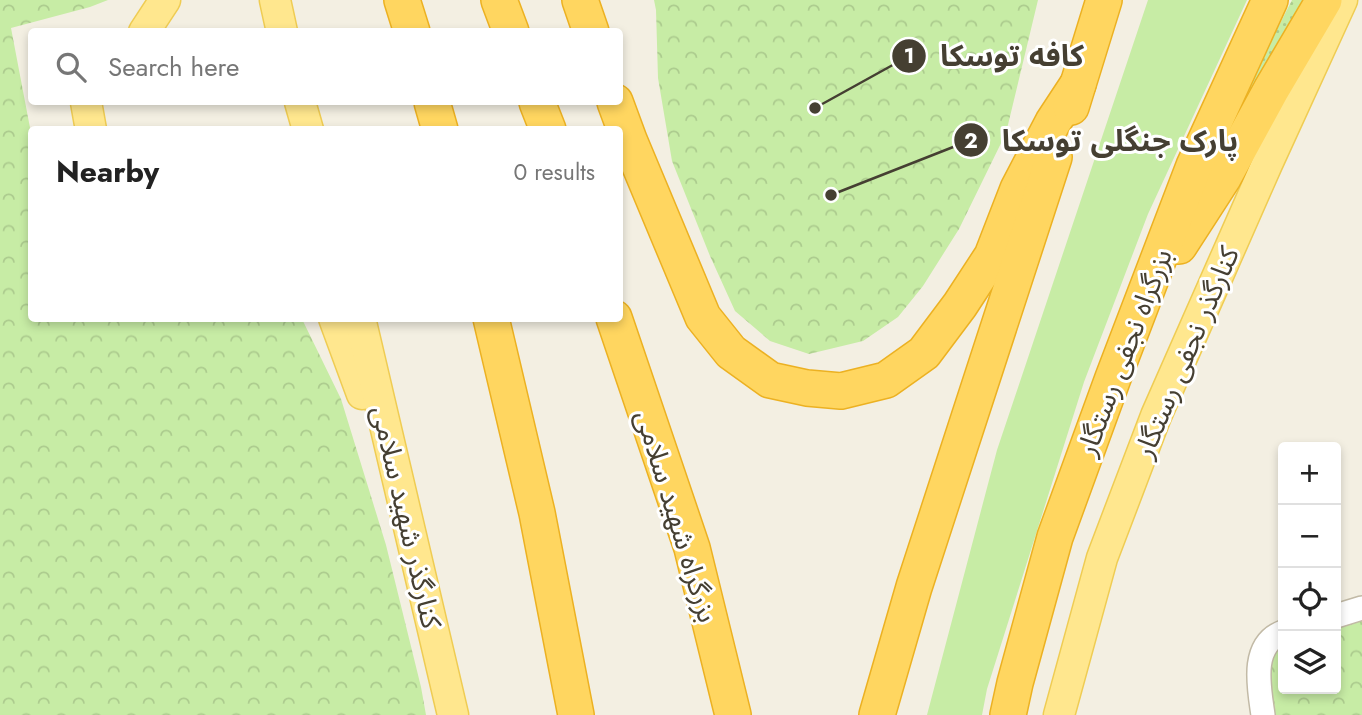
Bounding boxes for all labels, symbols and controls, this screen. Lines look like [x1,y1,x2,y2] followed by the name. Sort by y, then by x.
[28,28,623,105] search box
[891,30,1098,81] callout: کافه توسکا
[940,34,1084,77] text: کافه توسکا
[904,41,914,71] text: 1
[52,48,90,86] icon: search
[108,48,240,86] text: Search here
[953,115,1253,166] callout: پارک جنگلی توسکا
[1002,119,1238,162] text: پارک جنگلی توسکا
[964,126,978,156] text: 2
[56,150,159,193] text: Nearby
[513,155,595,189] text: 0 results
[1123,240,1250,465] street label: کنارگذر نجفی رستگار
[1066,243,1183,463] street label: بزرگراه نجفی رستگار
[361,402,452,633] street label: کنارگذر شهید سلامی
[625,405,728,627] street label: بزرگراه شهید سلامی
[1278,442,1341,694] map controls
[1278,442,1341,505] button: +
[1278,505,1341,568] button: −
[1278,568,1341,631] button: locate
[1278,631,1341,694] button: layers

